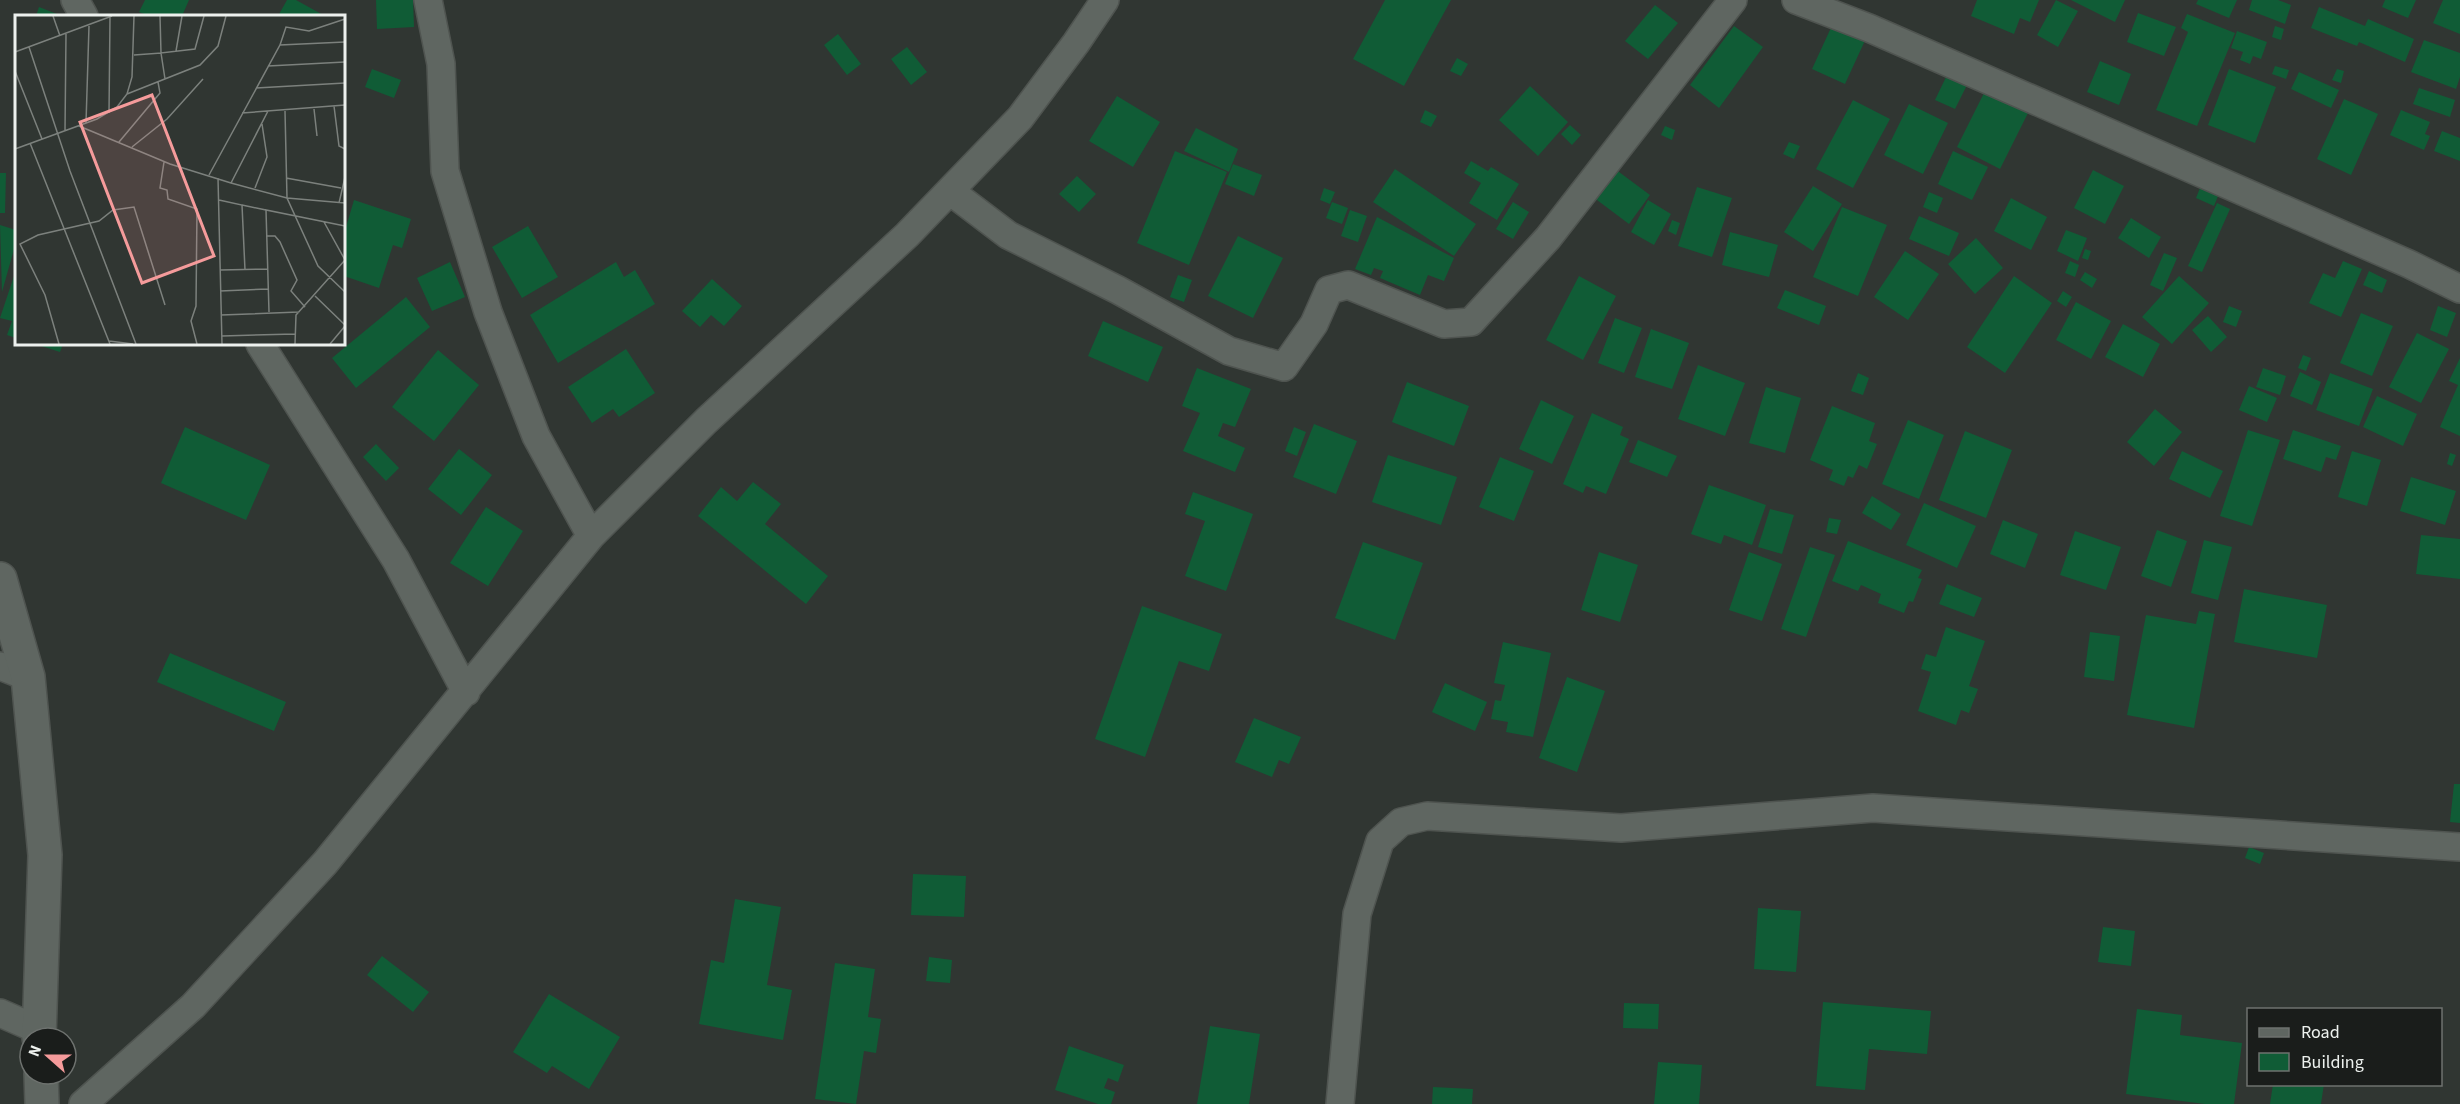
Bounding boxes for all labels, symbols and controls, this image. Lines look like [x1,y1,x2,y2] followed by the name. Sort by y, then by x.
[15,15,345,345] inset map
[2247,1008,2442,1086] legend
[2301,1020,2340,1045] text: Road
[18,1026,78,1086] north arrow
[23,1042,47,1060] text: N
[2301,1050,2364,1075] text: Building

